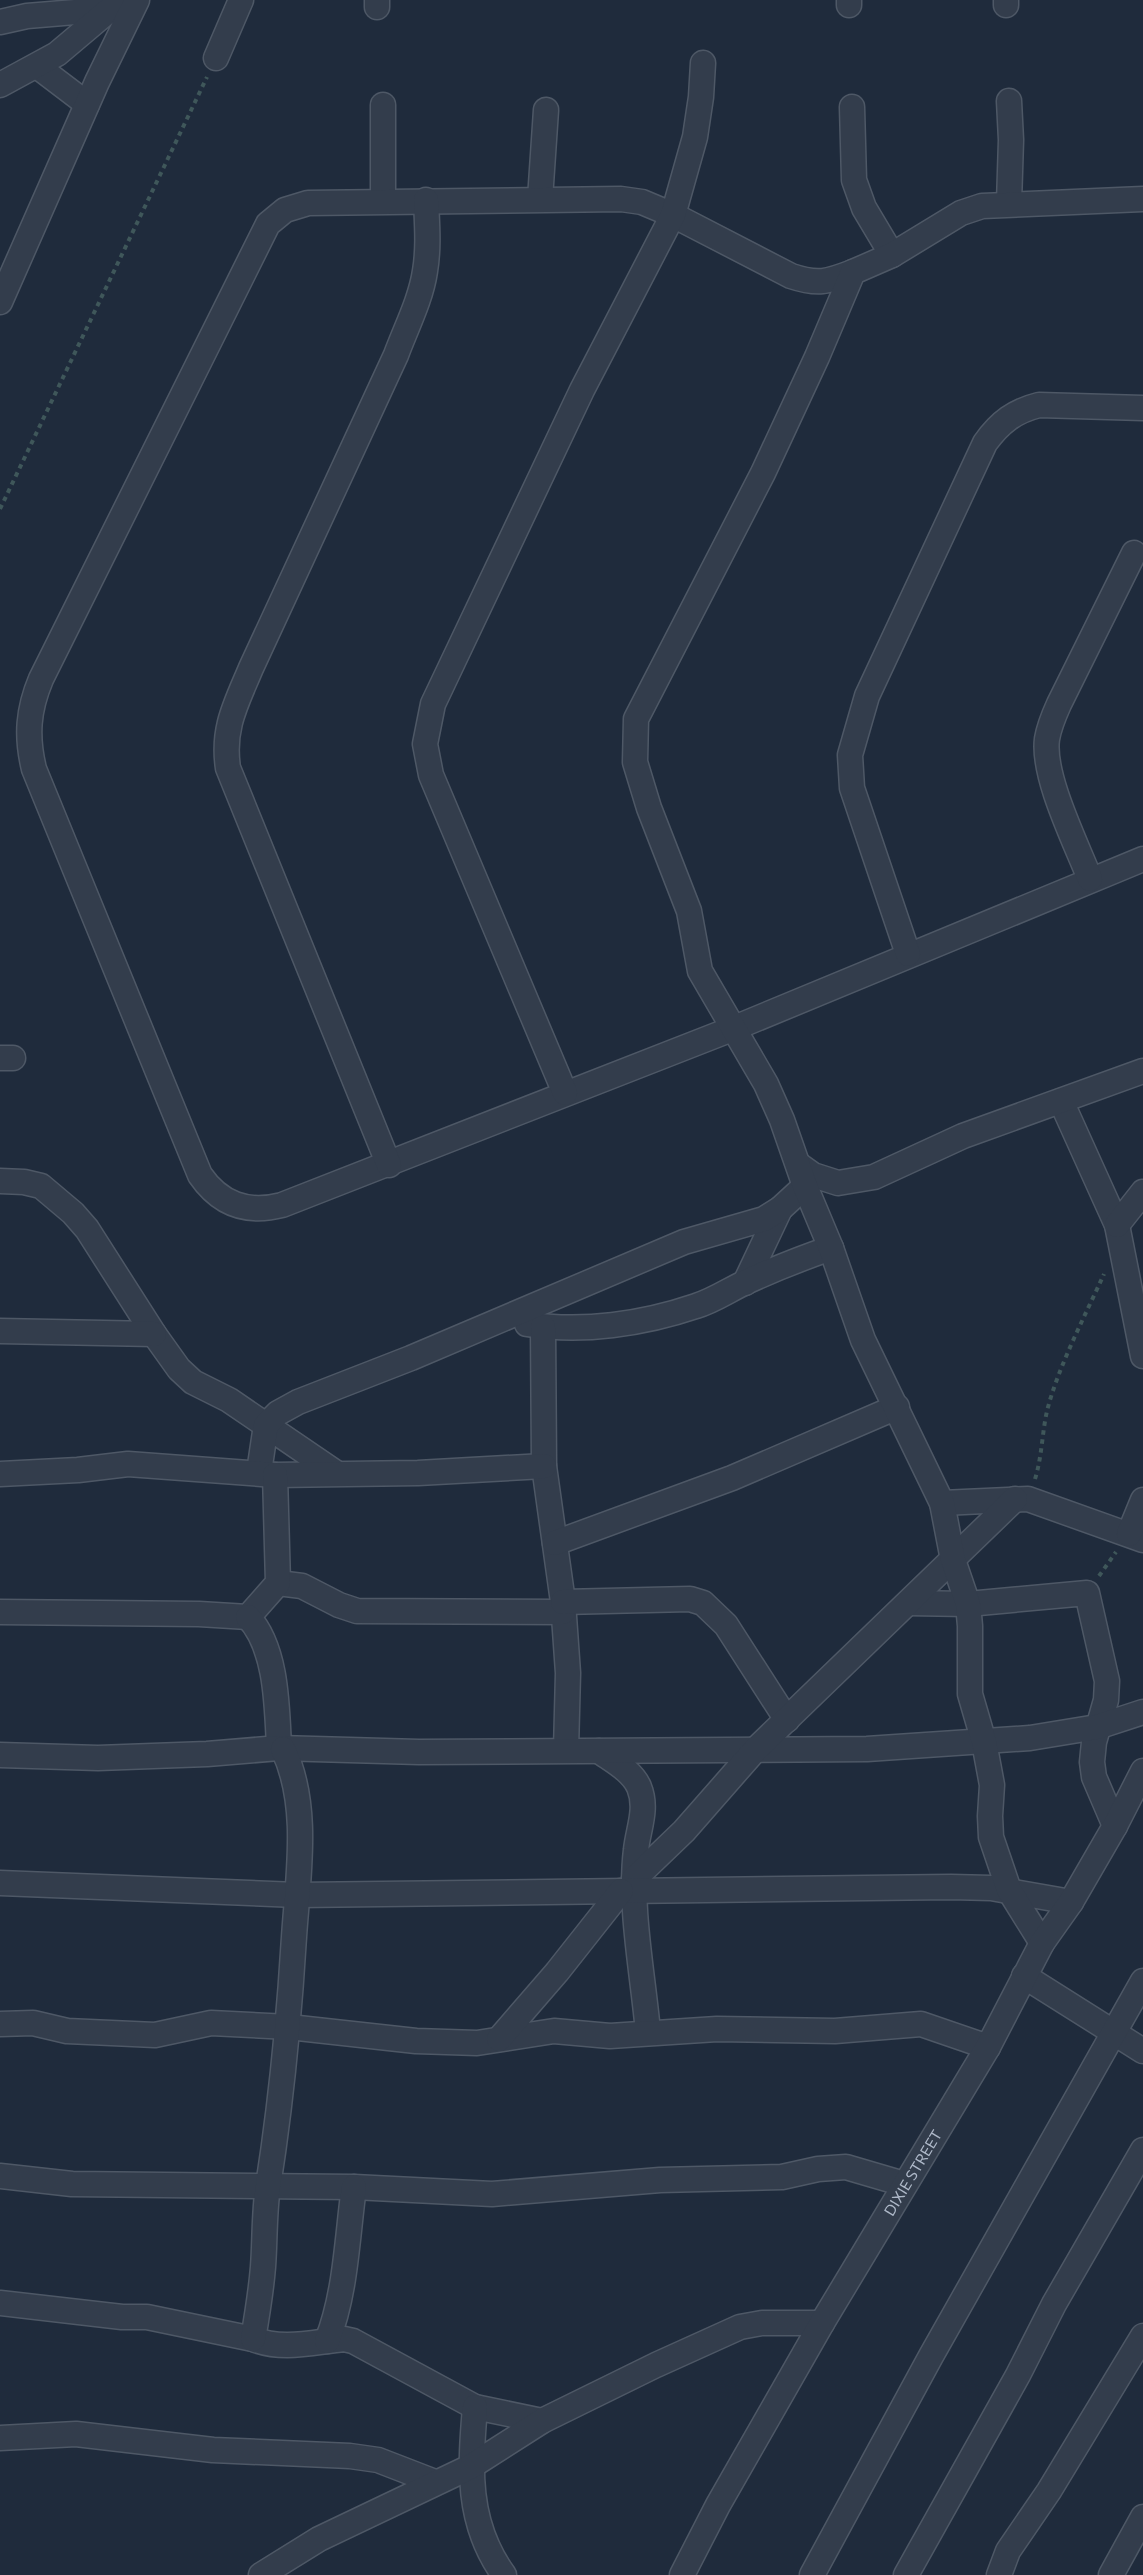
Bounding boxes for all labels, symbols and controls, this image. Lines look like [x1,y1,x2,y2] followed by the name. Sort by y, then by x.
[880,2126,945,2219] street label: DIXIE STREET

